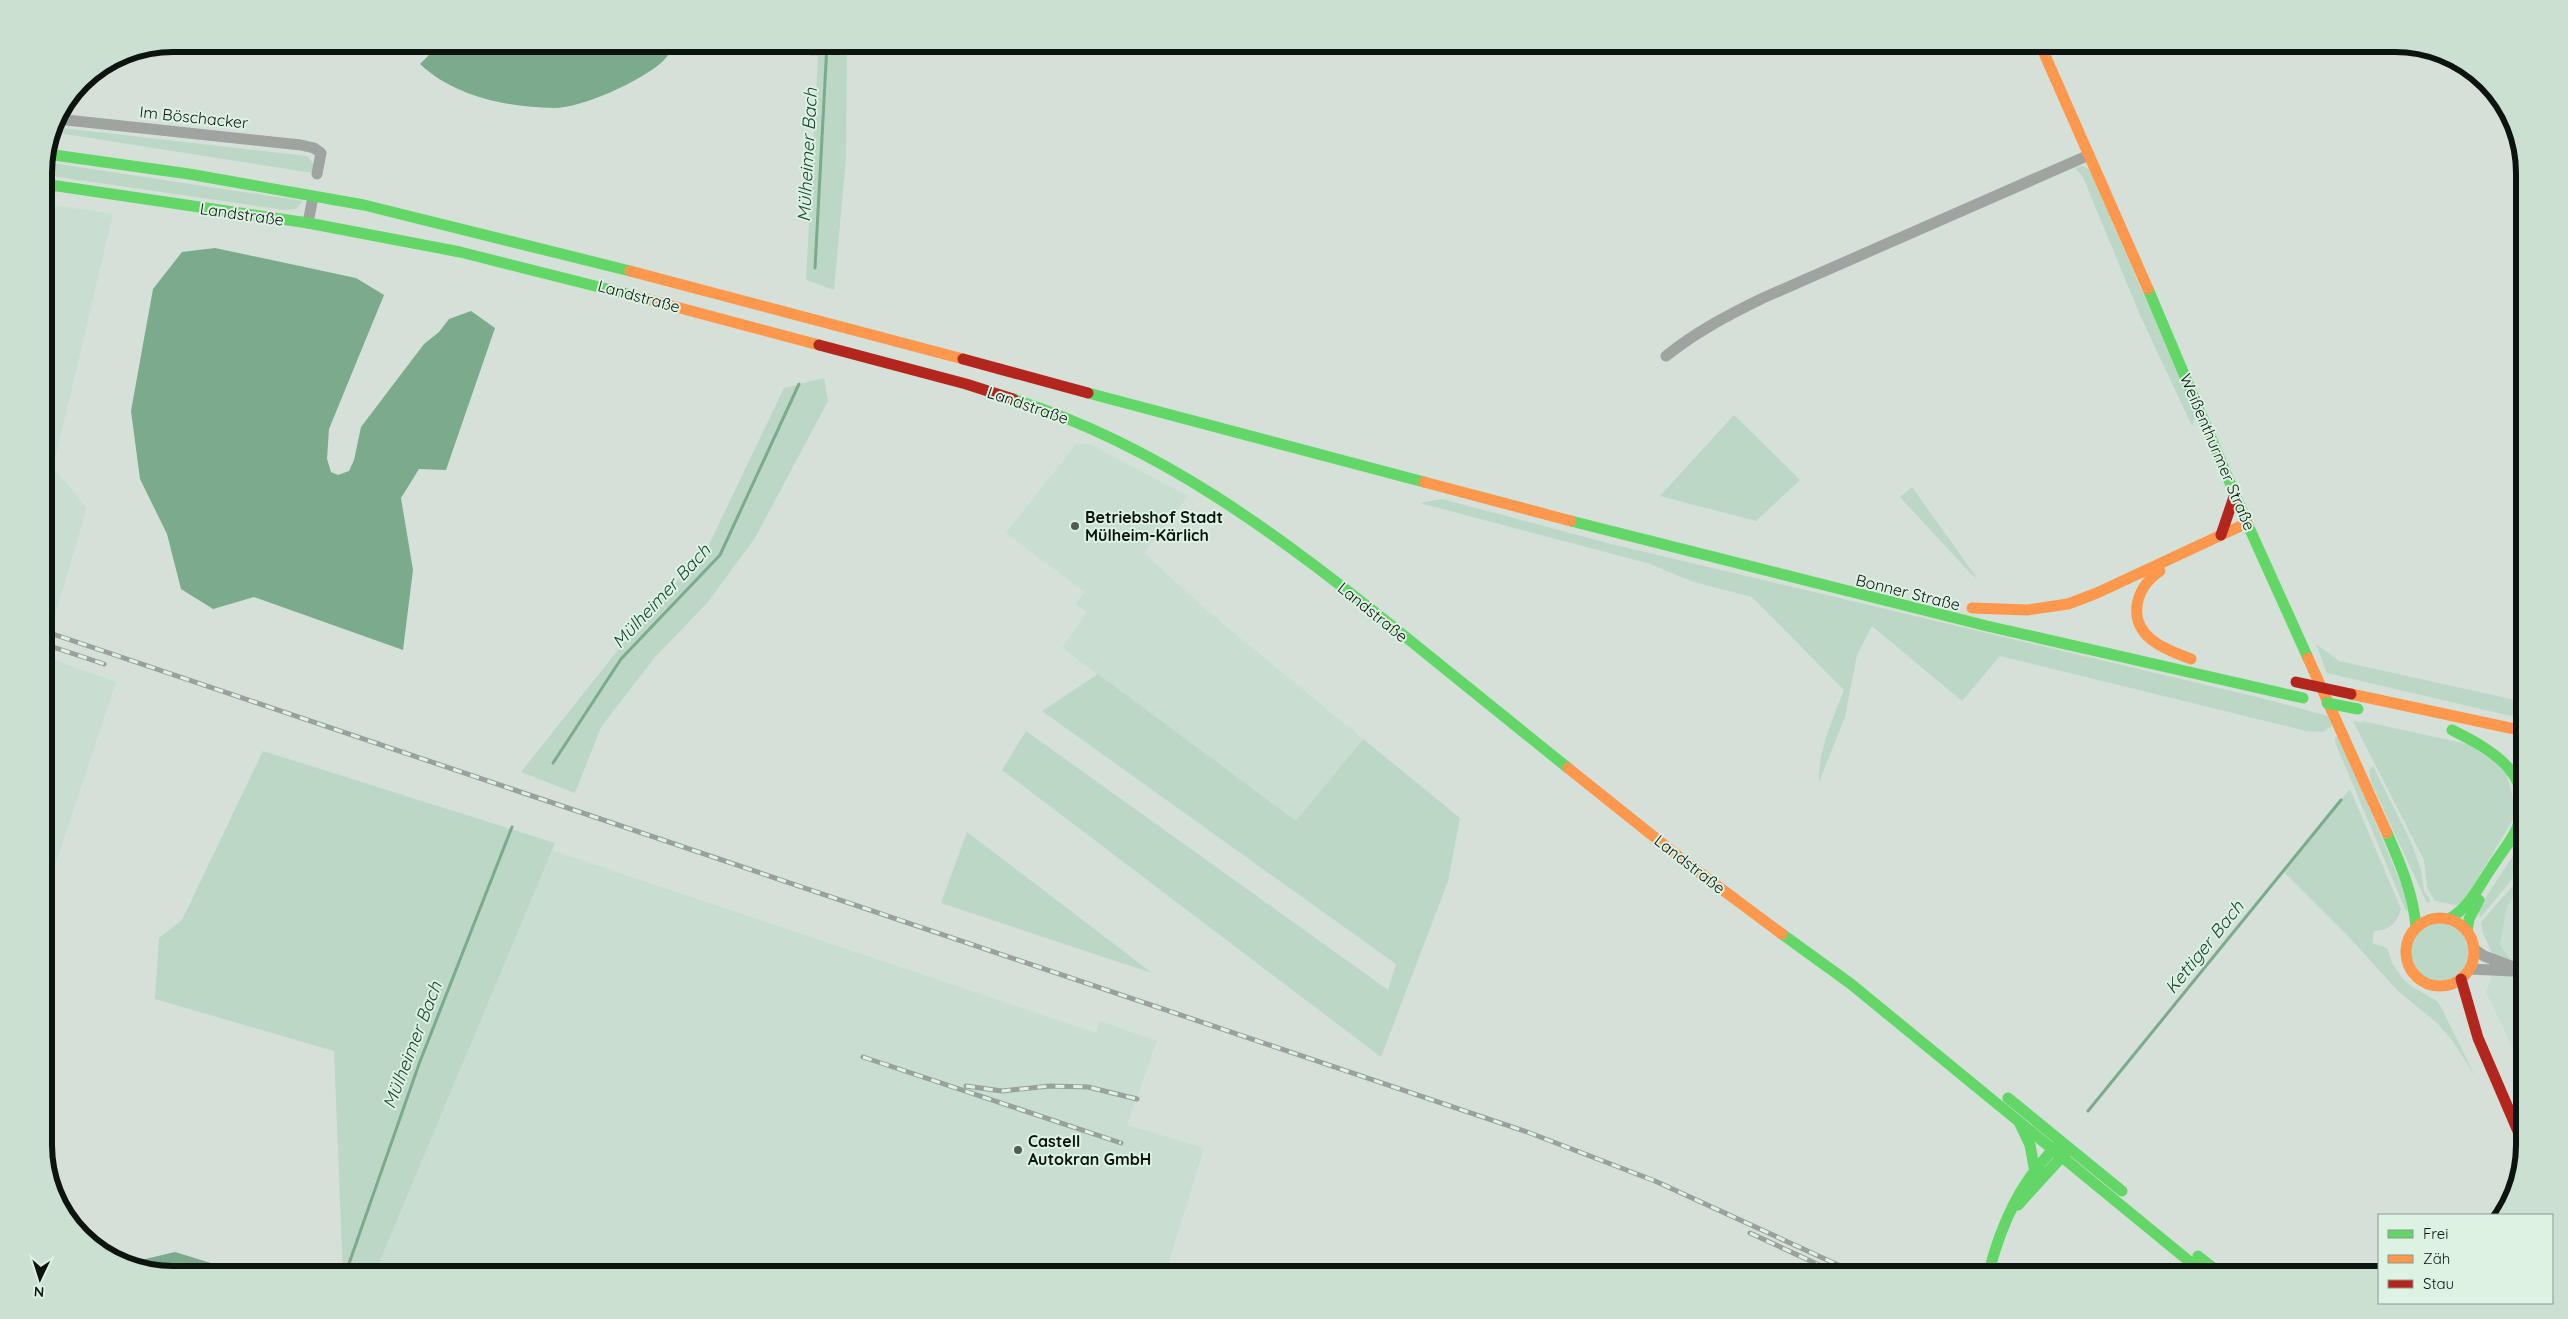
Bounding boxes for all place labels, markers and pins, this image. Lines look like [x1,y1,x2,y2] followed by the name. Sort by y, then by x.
[1085,507,1223,545] place label: Betriebshof Stadt Mülheim-Kärlich
[1069,520,1081,532] marker: Betriebshof Stadt Mülheim-Kärlich
[1028,1131,1151,1169] place label: Castell Autokran GmbH
[1012,1144,1024,1156] marker: Castell Autokran GmbH

